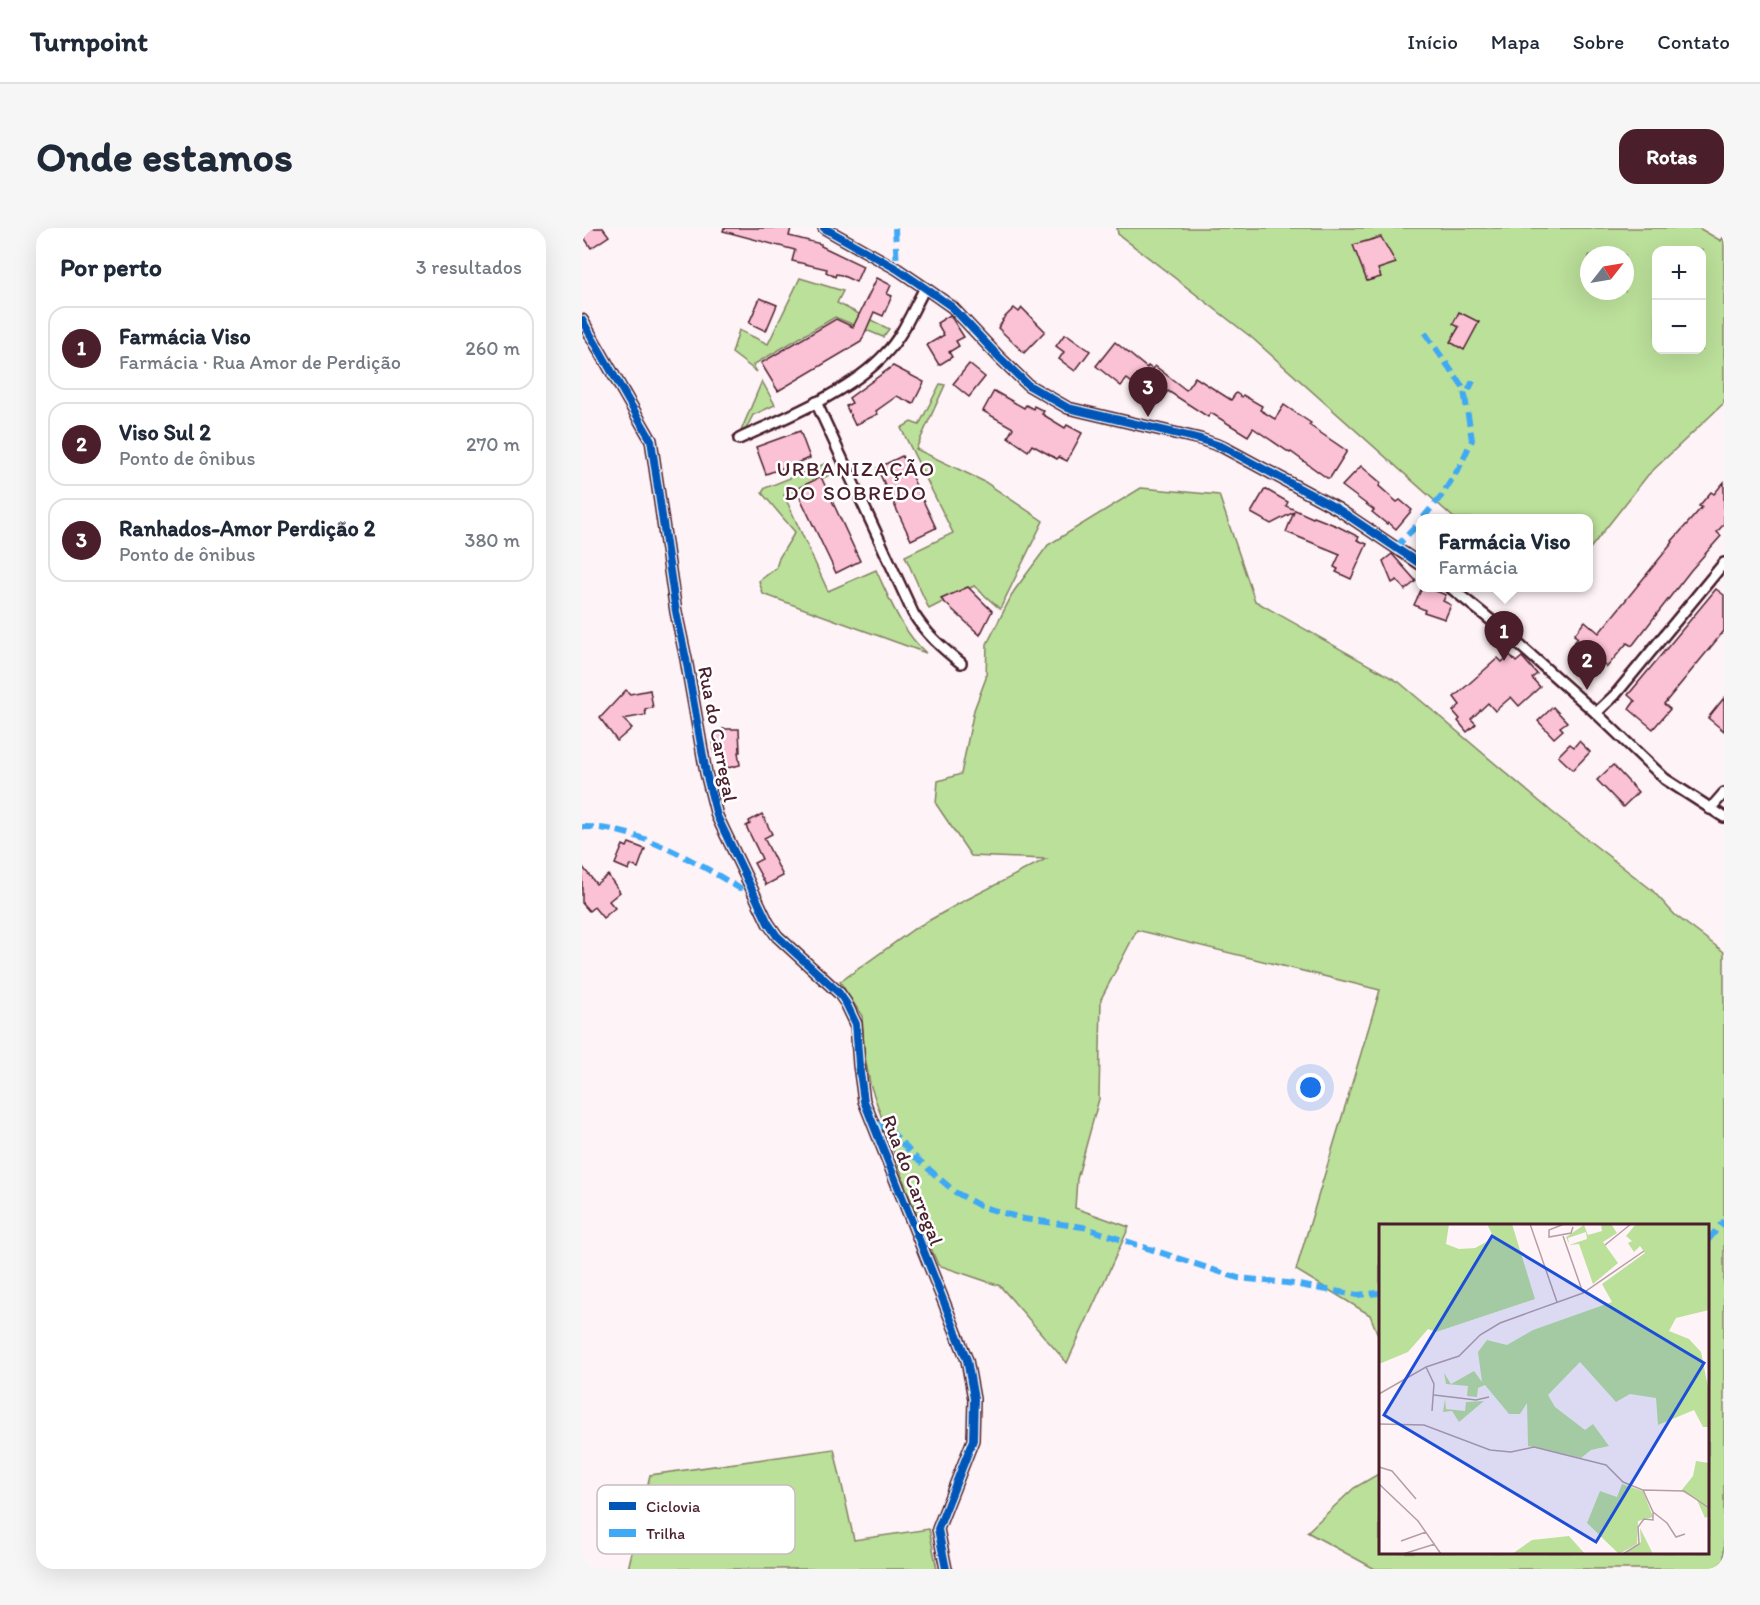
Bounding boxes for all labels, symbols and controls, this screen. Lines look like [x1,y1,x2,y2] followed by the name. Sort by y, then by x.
[30,24,148,58] text: Turnpoint
[1407,29,1458,54] text: Início
[1491,29,1540,54] text: Mapa
[1573,29,1624,54] text: Sobre
[1657,29,1730,54] text: Contato
[1619,129,1724,184] button: Rotas
[36,131,293,182] text: Onde estamos
[1580,246,1634,300] north arrow
[1652,246,1706,354] map controls
[1652,246,1706,300] button: +
[60,251,162,283] text: Por perto
[416,255,522,279] text: 3 resultados
[1652,300,1706,354] button: −
[119,323,251,350] text: Farmácia Viso
[77,336,86,360] text: 1
[465,336,520,360] text: 260 m
[119,350,401,374] text: Farmácia · Rua Amor de Perdição
[1128,368,1168,417] pin: 3
[119,419,211,446] text: Viso Sul 2
[76,432,87,456] text: 2
[466,432,520,456] text: 270 m
[119,446,256,470] text: Ponto de ônibus
[776,456,936,505] district label: URBANIZAÇÃO DO SOBREDO
[1416,514,1593,592] popup
[119,515,375,542] text: Ranhados-Amor Perdição 2
[76,528,87,552] text: 3
[465,528,520,552] text: 380 m
[1439,528,1570,555] text: Farmácia Viso
[119,542,256,566] text: Ponto de ônibus
[1439,555,1518,579] text: Farmácia
[1484,612,1524,661] pin: 1
[1568,640,1606,690] pin: 2
[693,664,743,804] street label: Rua do Carregal
[1296,1073,1325,1102] your location
[877,1111,949,1249] street label: Rua do Carregal
[1379,1224,1709,1554] inset map
[597,1485,795,1554] legend
[646,1497,701,1516] text: Ciclovia
[646,1524,685,1543] text: Trilha

